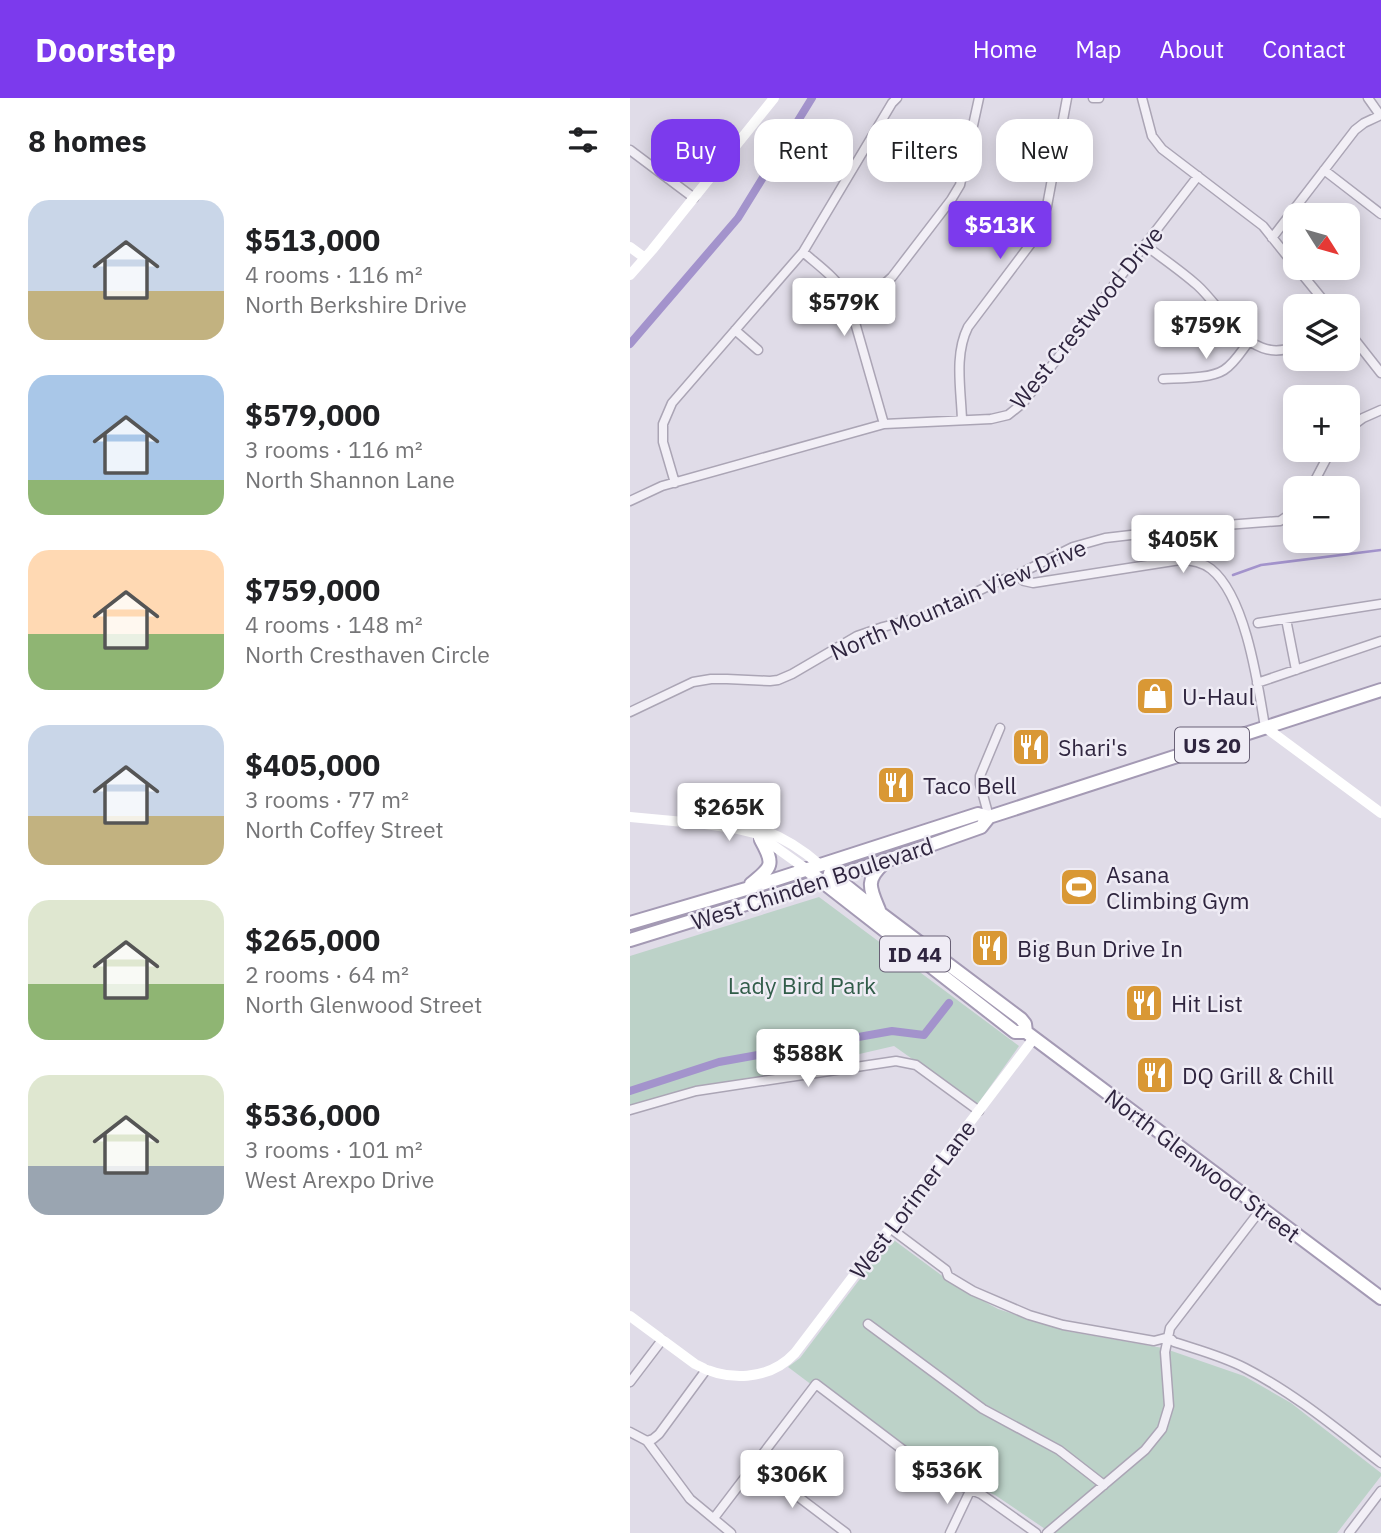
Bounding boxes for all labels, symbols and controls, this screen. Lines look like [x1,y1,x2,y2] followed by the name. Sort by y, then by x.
[35,28,176,71] text: Doorstep
[973,33,1037,65] text: Home
[1075,33,1121,65] text: Map
[1159,33,1224,65] text: About
[1262,33,1346,65] text: Contact
[651,119,740,182] chip: Buy
[754,119,853,182] chip: Rent
[867,119,982,182] chip: Filters
[996,119,1093,182] chip: New
[28,121,147,160] text: 8 homes
[564,121,602,159] icon: filters
[951,202,1049,261] pin: $513K
[1283,203,1360,280] north arrow
[1283,203,1360,553] map controls
[964,209,1036,239] text: $513K
[1003,219,1169,415] street label: West Crestwood Drive
[245,220,380,259] text: $513,000
[84,228,168,312] icon: home
[245,259,423,289] text: 4 rooms · 116 m²
[795,278,893,338] pin: $579K
[808,286,880,316] text: $579K
[245,289,467,319] text: North Berkshire Drive
[1283,294,1360,371] button: layers
[1157,302,1255,361] pin: $759K
[1170,309,1242,339] text: $759K
[1283,385,1360,462] button: +
[245,395,380,434] text: $579,000
[84,403,168,487] icon: home
[245,434,423,464] text: 3 rooms · 116 m²
[245,464,455,494] text: North Shannon Lane
[1283,476,1360,553] button: −
[1134,516,1232,575] pin: $405K
[1147,523,1219,553] text: $405K
[825,531,1091,667] street label: North Mountain View Drive
[245,570,380,609] text: $759,000
[84,578,168,662] icon: home
[245,609,423,639] text: 4 rooms · 148 m²
[245,639,490,669] text: North Cresthaven Circle
[1134,675,1176,717] shop icon: U-Haul
[1182,681,1255,711] place label: U-Haul
[1010,726,1052,768] restaurant icon: Shari's
[1175,728,1249,762] road number: US 20
[1058,732,1128,762] place label: Shari's
[245,745,380,784] text: $405,000
[84,753,168,837] icon: home
[875,764,917,806] restaurant icon: Taco Bell
[923,770,1017,800] place label: Taco Bell
[245,784,409,814] text: 3 rooms · 77 m²
[680,784,778,843] pin: $265K
[693,791,765,821] text: $265K
[245,814,444,844] text: North Coffey Street
[687,830,937,936] street label: West Chinden Boulevard
[1106,859,1250,915] place label: Asana Climbing Gym
[1058,866,1100,908] sports icon: Asana Climbing Gym
[245,920,380,959] text: $265,000
[969,927,1011,969] restaurant icon: Big Bun Drive In
[84,928,168,1012] icon: home
[1017,933,1183,963] place label: Big Bun Drive In
[880,936,950,972] road number: ID 44
[245,959,409,989] text: 2 rooms · 64 m²
[728,970,876,1000] park label: Lady Bird Park
[1123,982,1165,1024] restaurant icon: Hit List
[1171,988,1243,1018] place label: Hit List
[245,989,482,1019] text: North Glenwood Street
[759,1030,857,1089] pin: $588K
[772,1037,844,1067] text: $588K
[1134,1054,1176,1096] restaurant icon: DQ Grill & Chill
[1182,1060,1334,1090] place label: DQ Grill & Chill
[1099,1082,1307,1248] street label: North Glenwood Street
[245,1095,380,1134] text: $536,000
[84,1103,168,1187] icon: home
[842,1113,982,1285] street label: West Lorimer Lane
[245,1134,423,1164] text: 3 rooms · 101 m²
[245,1164,434,1194] text: West Arexpo Drive
[898,1446,996,1506] pin: $536K
[743,1450,841,1510] pin: $306K
[911,1454,983,1484] text: $536K
[756,1458,828,1488] text: $306K

